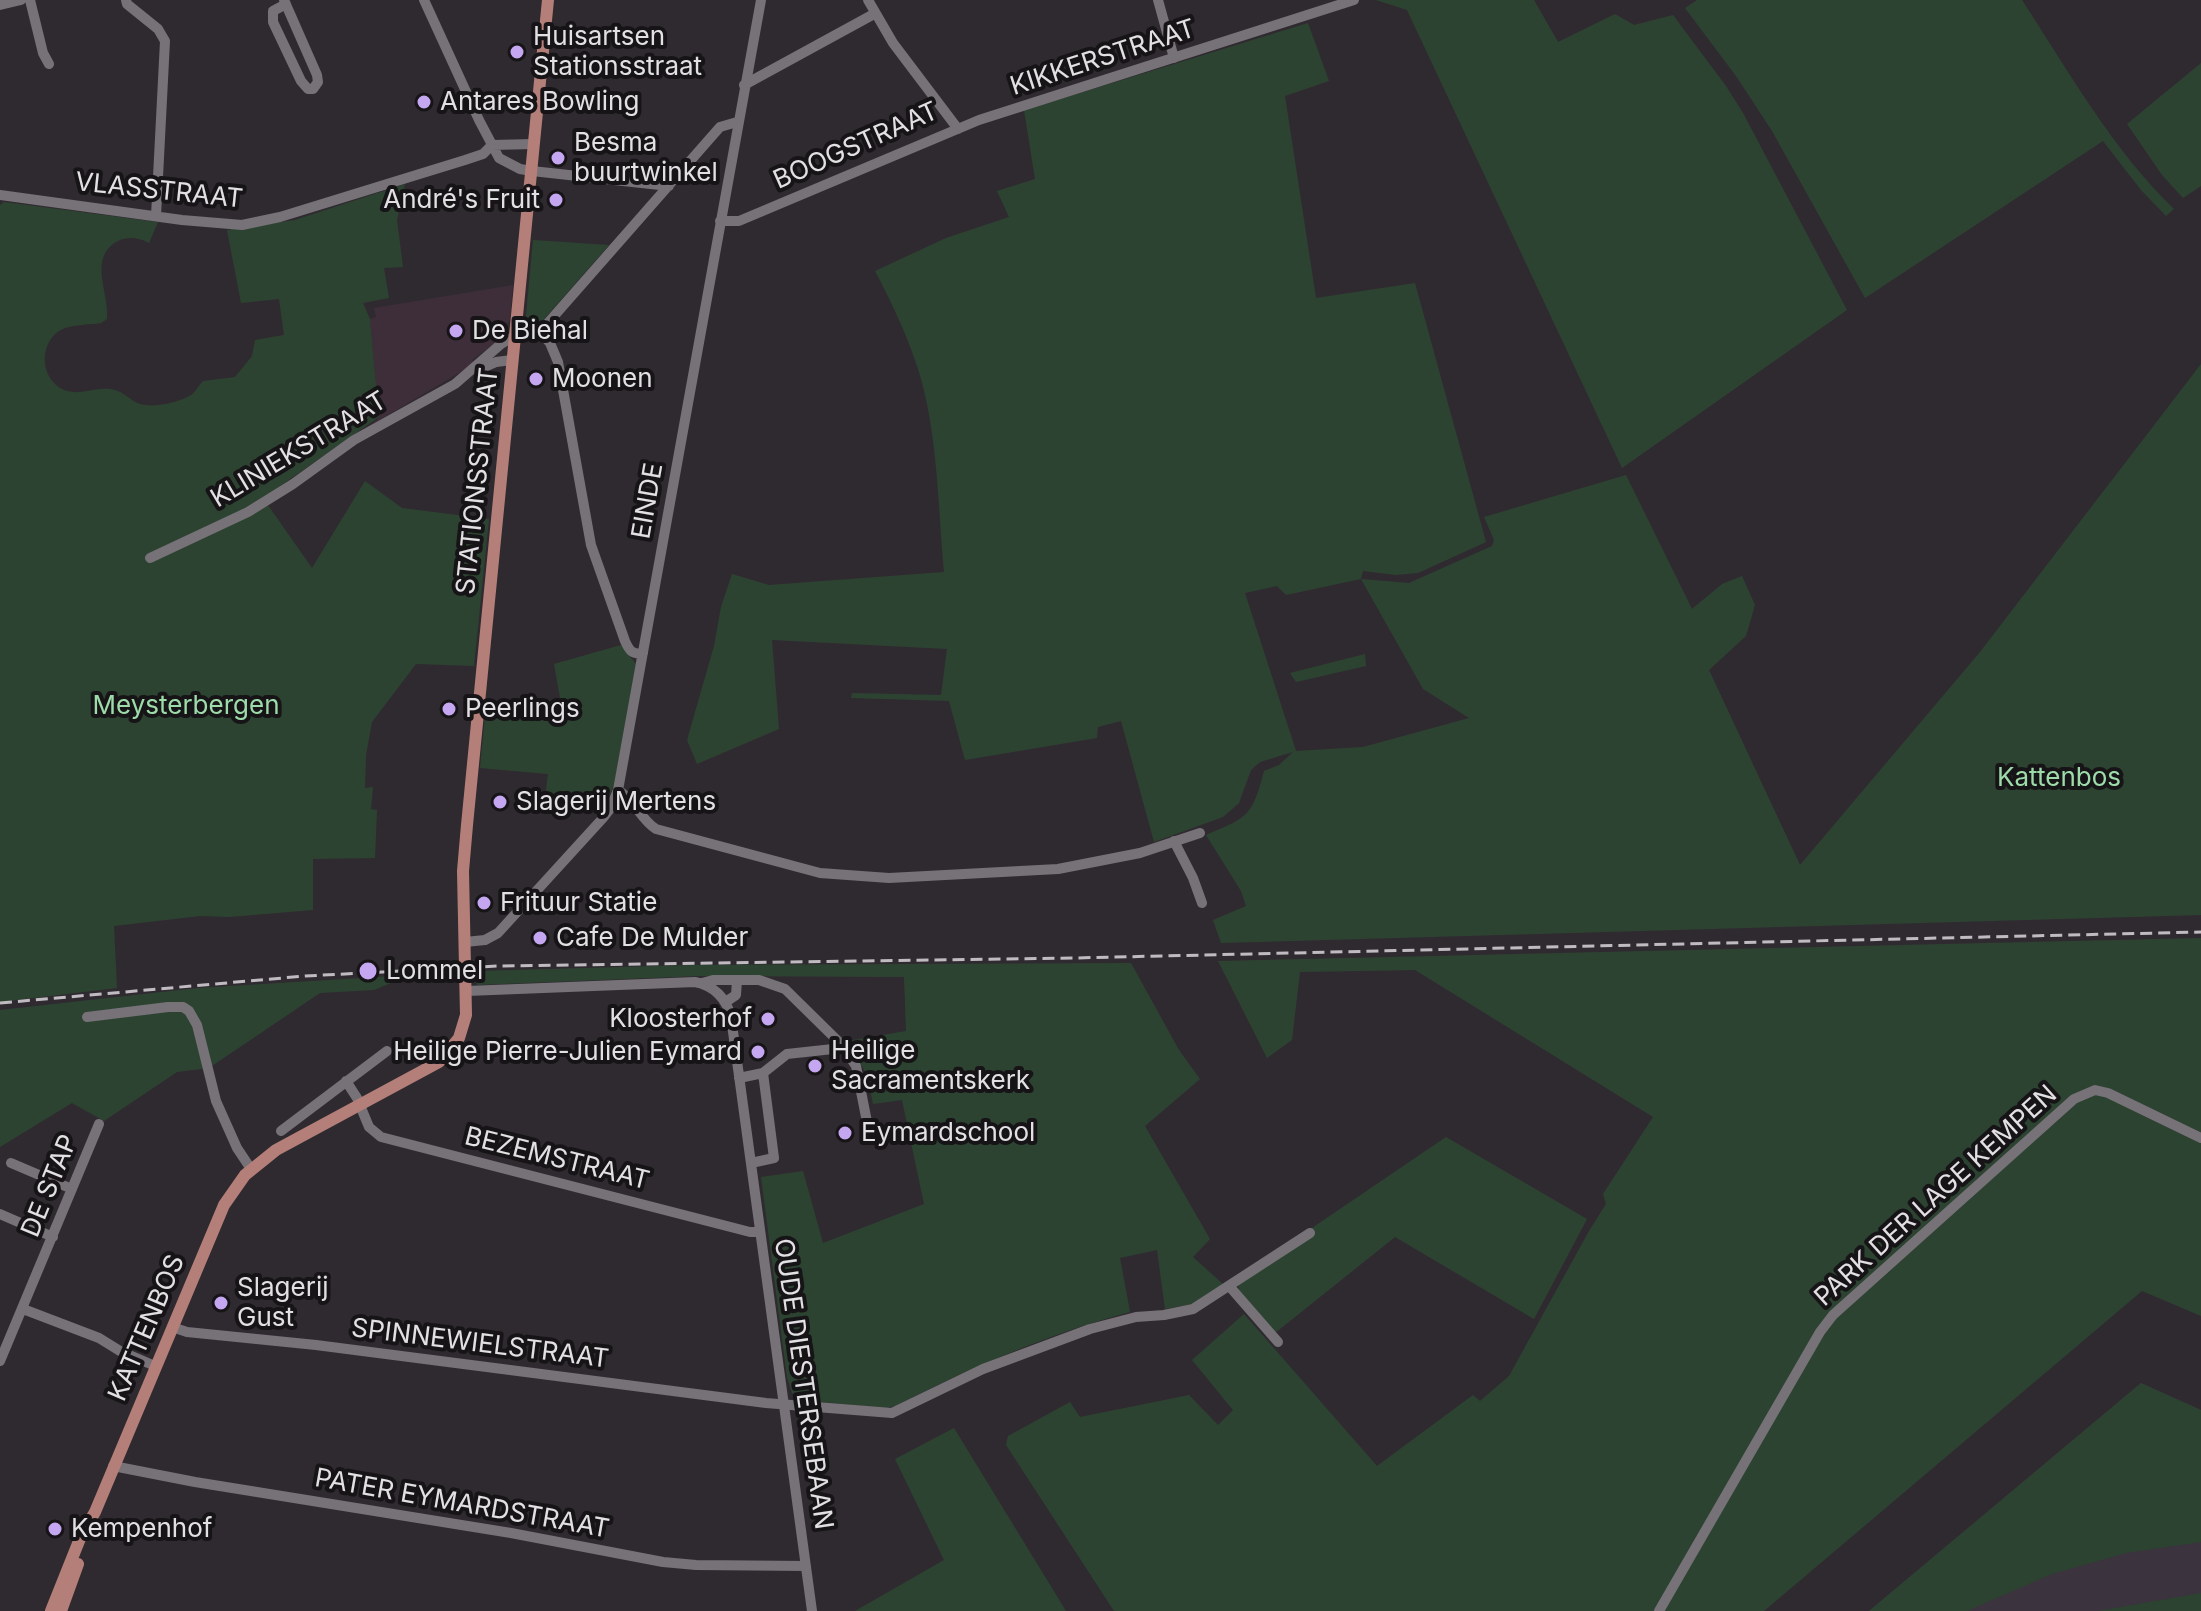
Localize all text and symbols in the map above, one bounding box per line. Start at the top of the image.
street label: KIKKERSTRAAT [1007,13,1199,103]
place label: Huisartsen Stationsstraat [533,21,702,82]
marker: Huisartsen Stationsstraat [508,43,526,61]
place label: Antares Bowling [440,86,639,118]
marker: Antares Bowling [415,93,433,111]
street label: BOOGSTRAAT [769,96,943,196]
place label: Besma buurtwinkel [574,127,718,188]
marker: Besma buurtwinkel [549,149,567,167]
street label: VLASSTRAAT [74,167,244,215]
place label: André's Fruit [383,184,540,216]
marker: André's Fruit [547,191,565,209]
place label: De Biehal [472,315,588,347]
marker: De Biehal [447,322,465,340]
place label: Moonen [552,363,653,395]
street label: STATIONSSTRAAT [451,366,505,596]
marker: Moonen [527,370,545,388]
street label: KLINIEKSTRAAT [205,385,393,515]
street label: EINDE [626,461,670,541]
park label: Meysterbergen [93,690,279,722]
place label: Peerlings [465,693,580,725]
marker: Peerlings [440,700,458,718]
park label: Kattenbos [1997,762,2121,794]
place label: Slagerij Mertens [516,786,716,818]
marker: Slagerij Mertens [491,793,509,811]
place label: Frituur Statie [500,887,657,919]
marker: Frituur Statie [475,894,493,912]
place label: Cafe De Mulder [556,922,748,954]
marker: Cafe De Mulder [531,929,549,947]
place label: Lommel [386,955,483,987]
marker: Lommel [357,960,379,982]
place label: Kloosterhof [609,1003,752,1035]
marker: Kloosterhof [759,1010,777,1028]
place label: Heilige Sacramentskerk [831,1035,1030,1096]
place label: Heilige Pierre-Julien Eymard [393,1036,742,1068]
marker: Heilige Pierre-Julien Eymard [749,1043,767,1061]
marker: Heilige Sacramentskerk [806,1057,824,1075]
street label: PARK DER LAGE KEMPEN [1808,1079,2064,1313]
place label: Eymardschool [861,1117,1035,1149]
street label: BEZEMSTRAAT [461,1121,653,1197]
marker: Eymardschool [836,1124,854,1142]
street label: DE STAP [15,1130,85,1242]
street label: OUDE DIESTERSEBAAN [767,1237,839,1531]
street label: KATTENBOS [102,1250,192,1406]
place label: Slagerij Gust [237,1272,328,1334]
marker: Slagerij Gust [212,1294,230,1312]
street label: SPINNEWIELSTRAAT [350,1313,610,1375]
street label: PATER EYMARDSTRAAT [313,1463,611,1545]
place label: Kempenhof [71,1513,212,1545]
marker: Kempenhof [46,1520,64,1538]

